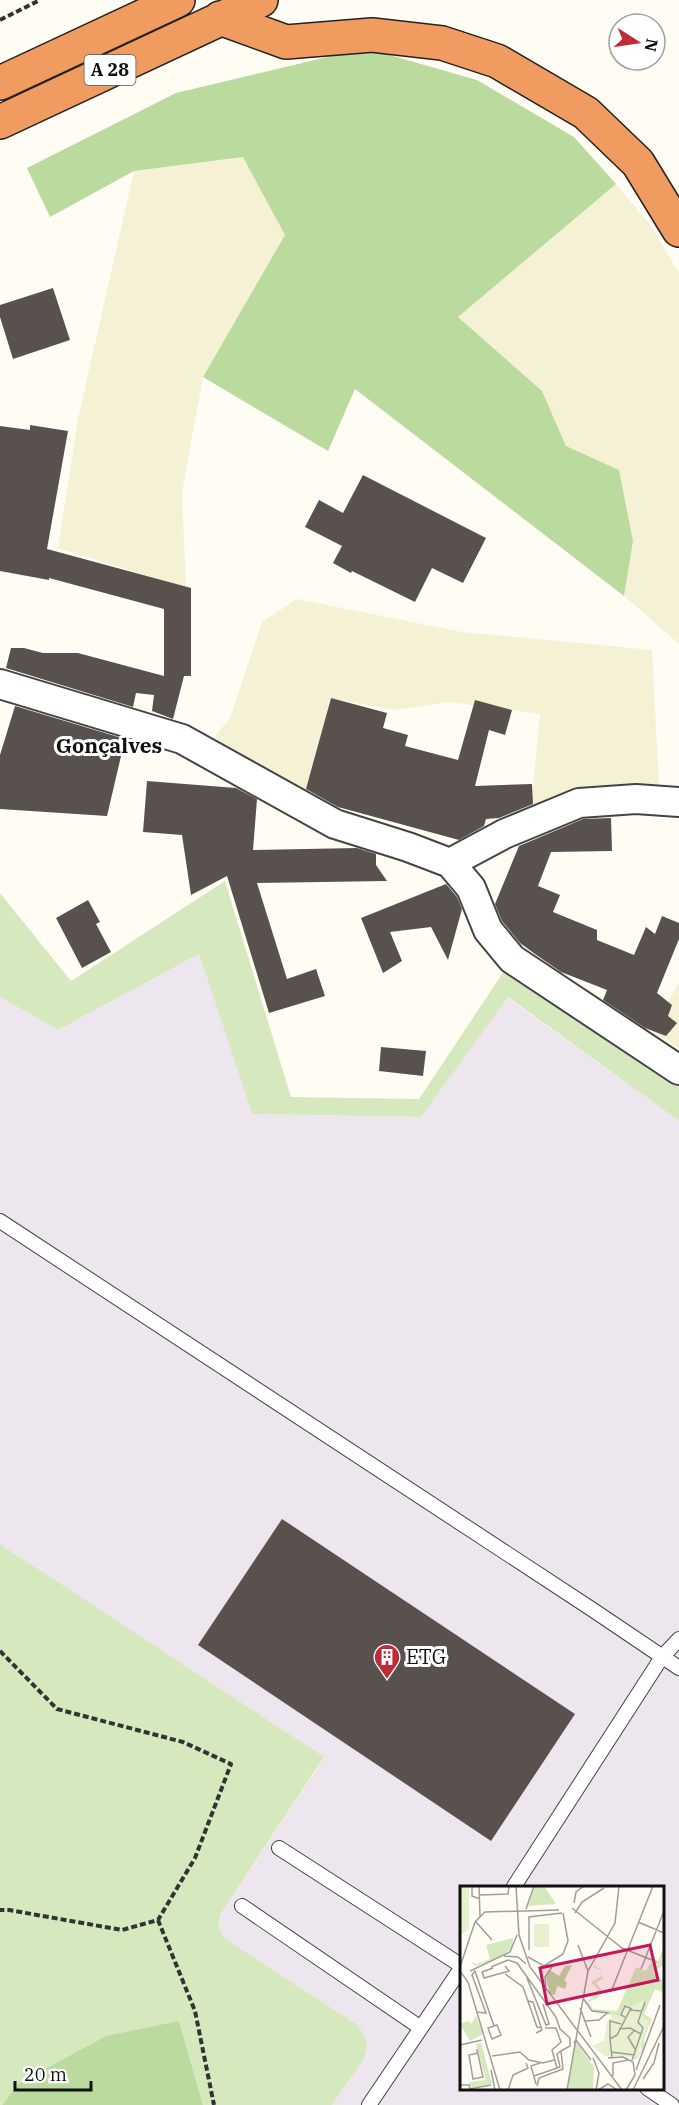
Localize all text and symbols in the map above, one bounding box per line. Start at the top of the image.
north arrow [607,12,667,72]
text: N [641,37,663,53]
road number: A 28 [84,55,136,85]
district label: Gonçalves [56,731,162,759]
building icon: ETG [372,1642,402,1680]
place label: ETG [406,1643,446,1670]
inset map [460,1886,664,2090]
scale bar [15,2054,92,2092]
text: 20 m [24,2063,67,2086]

